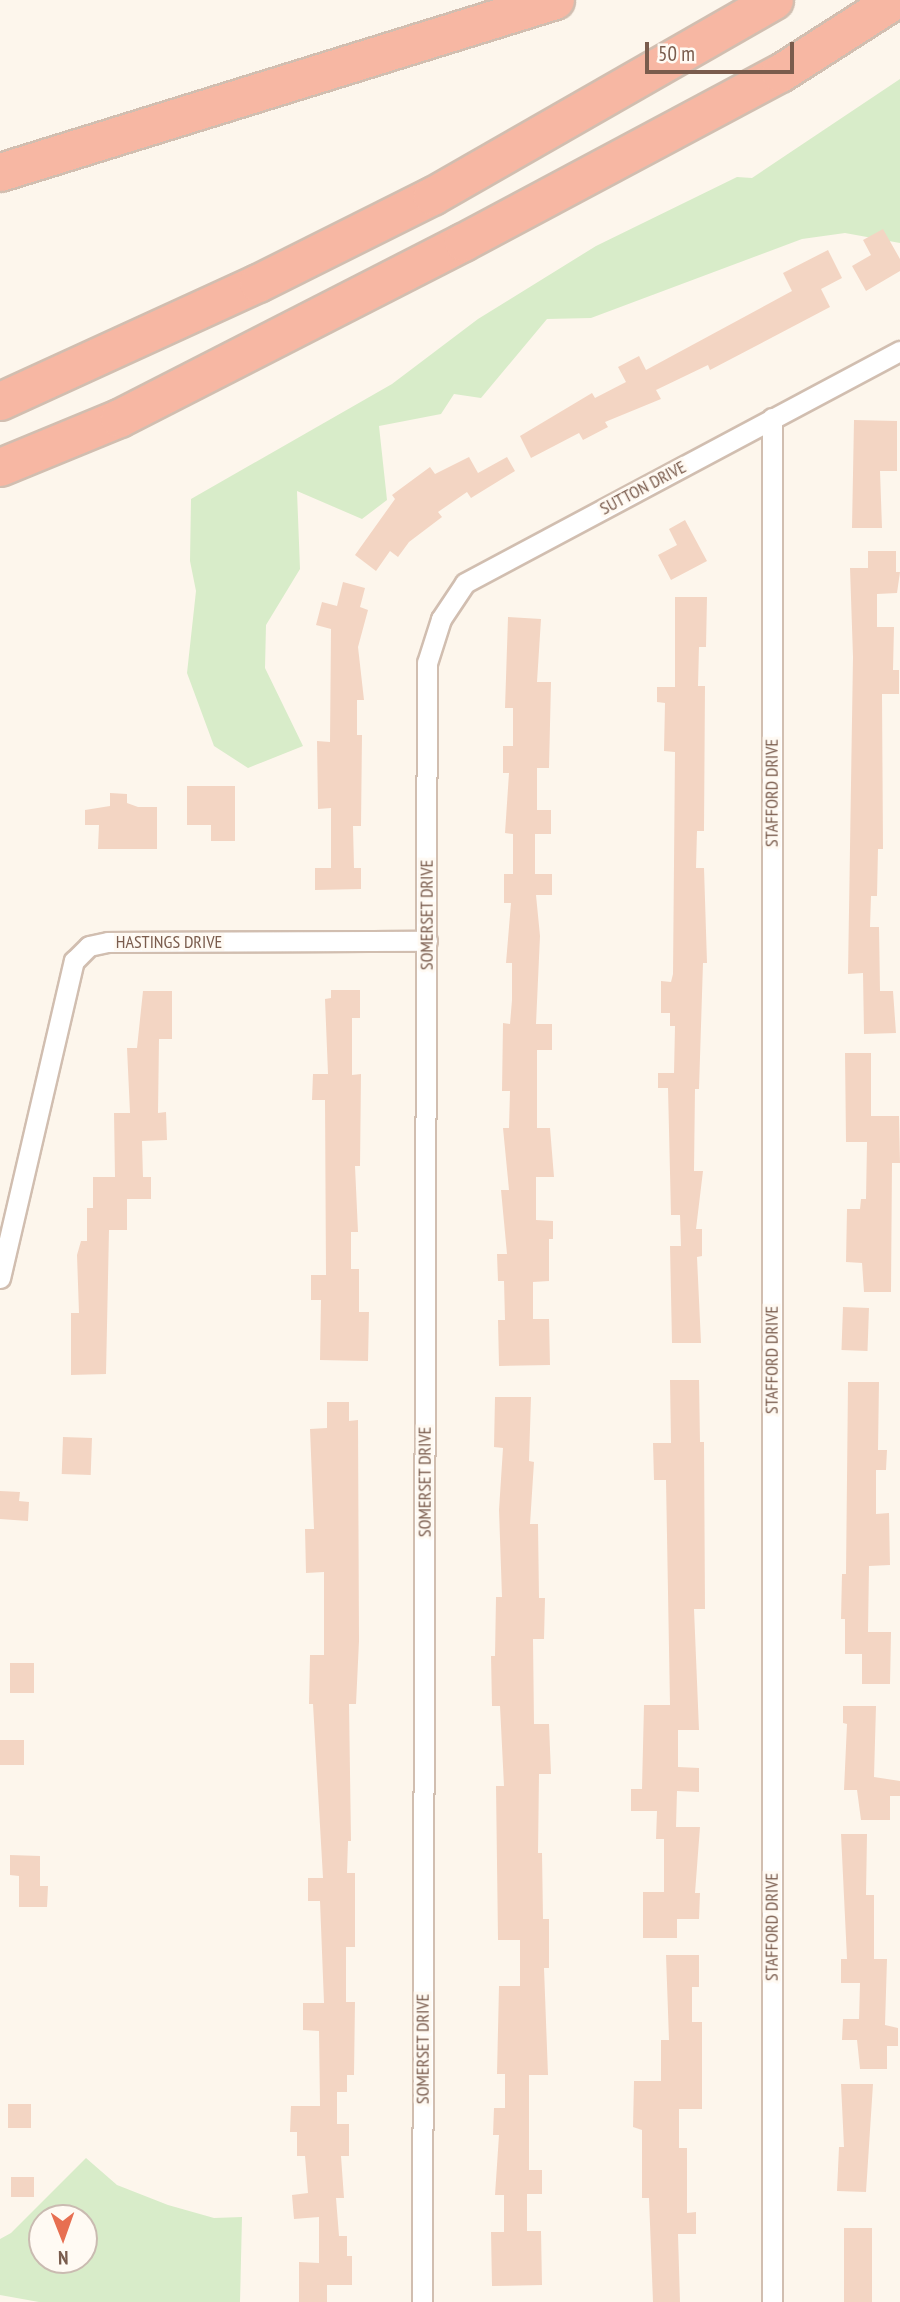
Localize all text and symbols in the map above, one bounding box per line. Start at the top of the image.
scale bar [648,28,797,72]
text: 50 m [658,40,695,67]
street label: SUTTON DRIVE [596,456,690,520]
street label: STAFFORD DRIVE [761,739,783,847]
street label: SOMERSET DRIVE [416,859,438,971]
street label: HASTINGS DRIVE [116,931,222,953]
street label: STAFFORD DRIVE [761,1306,783,1414]
street label: SOMERSET DRIVE [414,1426,436,1538]
street label: STAFFORD DRIVE [761,1873,783,1981]
street label: SOMERSET DRIVE [412,1993,434,2105]
north arrow [28,2204,98,2274]
text: N [58,2246,69,2270]

